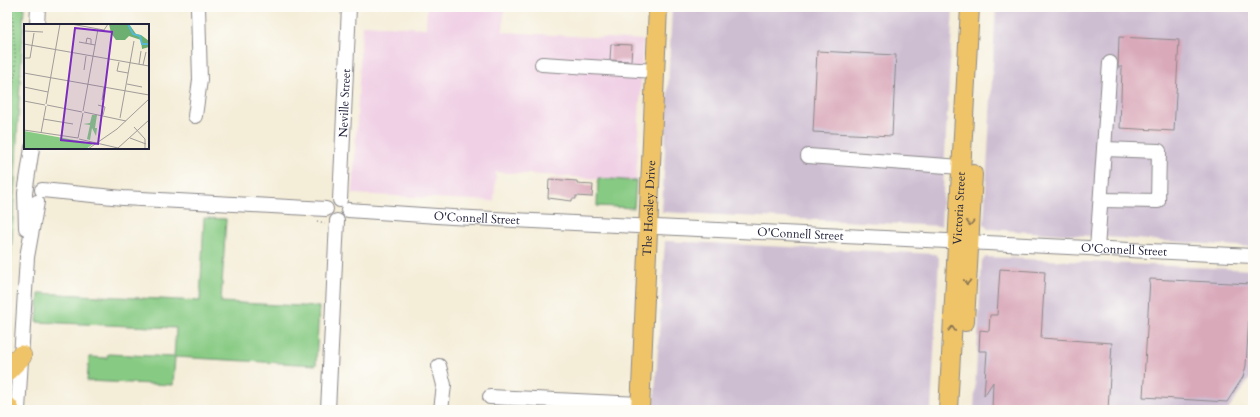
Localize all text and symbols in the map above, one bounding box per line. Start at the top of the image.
inset map [24,24,149,149]
street label: Neville Street [335,68,354,138]
street label: The Horsley Drive [639,160,659,257]
street label: Victoria Street [949,171,969,245]
street label: O'Connell Street [433,208,520,228]
one-way arrow [966,220,975,226]
street label: O'Connell Street [757,224,844,244]
street label: O'Connell Street [1081,240,1168,260]
one-way arrow [963,279,971,285]
one-way arrow [948,326,956,332]

